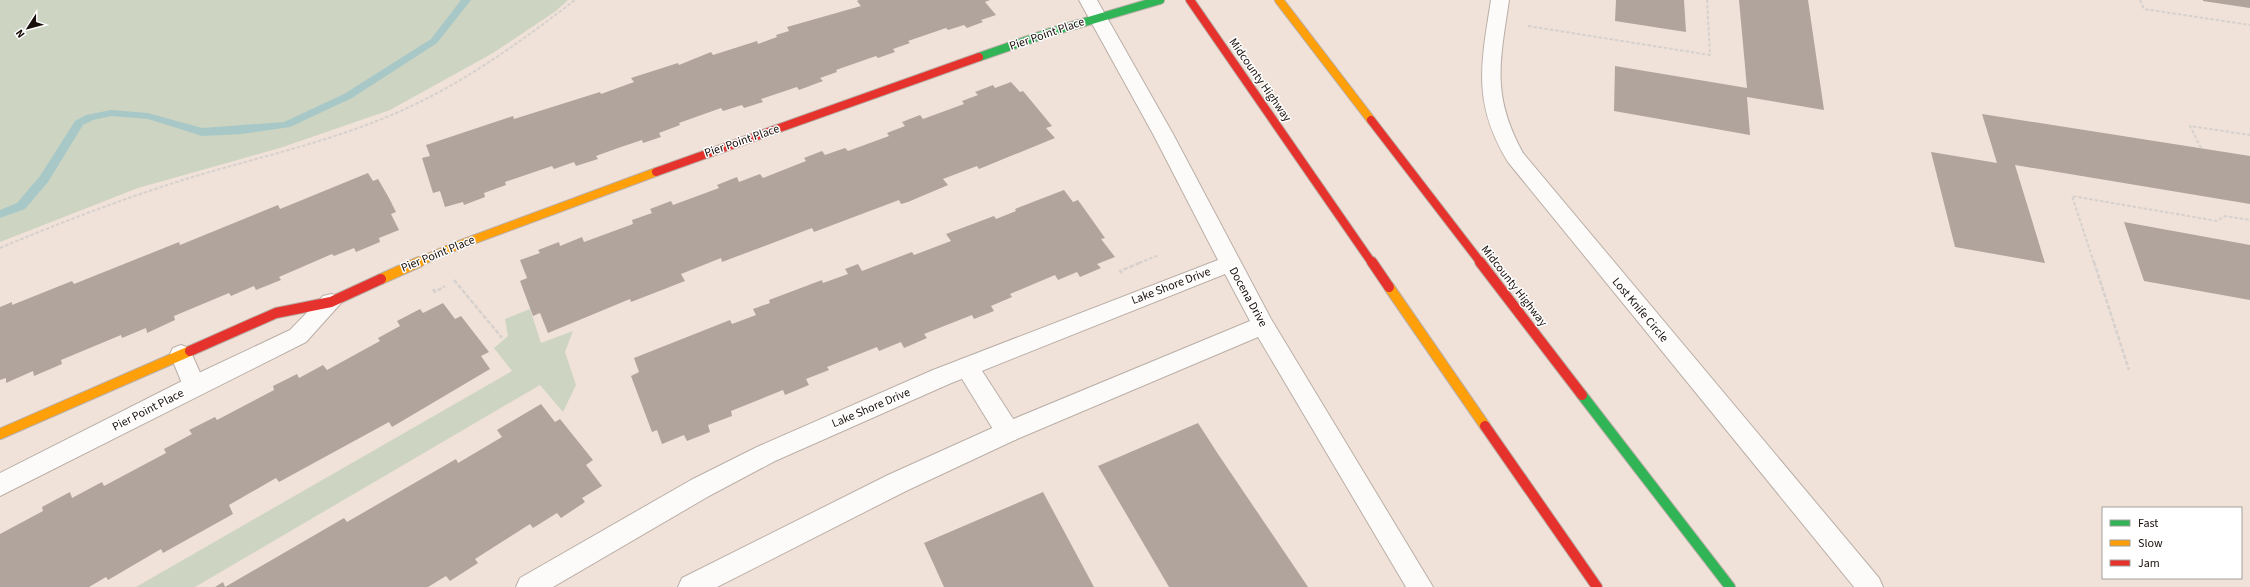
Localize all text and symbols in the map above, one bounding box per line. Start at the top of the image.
north arrow [8,8,48,48]
street label: Pier Point Place [1007,13,1087,55]
text: N [12,26,29,41]
street label: Midcounty Highway [1225,35,1295,126]
street label: Pier Point Place [702,120,782,162]
street label: Pier Point Place [399,231,478,277]
street label: Midcounty Highway [1477,242,1551,330]
street label: Lake Shore Drive [1129,263,1213,309]
street label: Docena Drive [1225,264,1271,330]
street label: Lost Knife Circle [1608,274,1672,346]
street label: Lake Shore Drive [829,384,913,432]
street label: Pier Point Place [109,385,187,435]
legend [2102,507,2242,579]
text: Fast [2138,515,2158,532]
text: Slow [2138,535,2163,552]
text: Jam [2138,555,2160,572]

